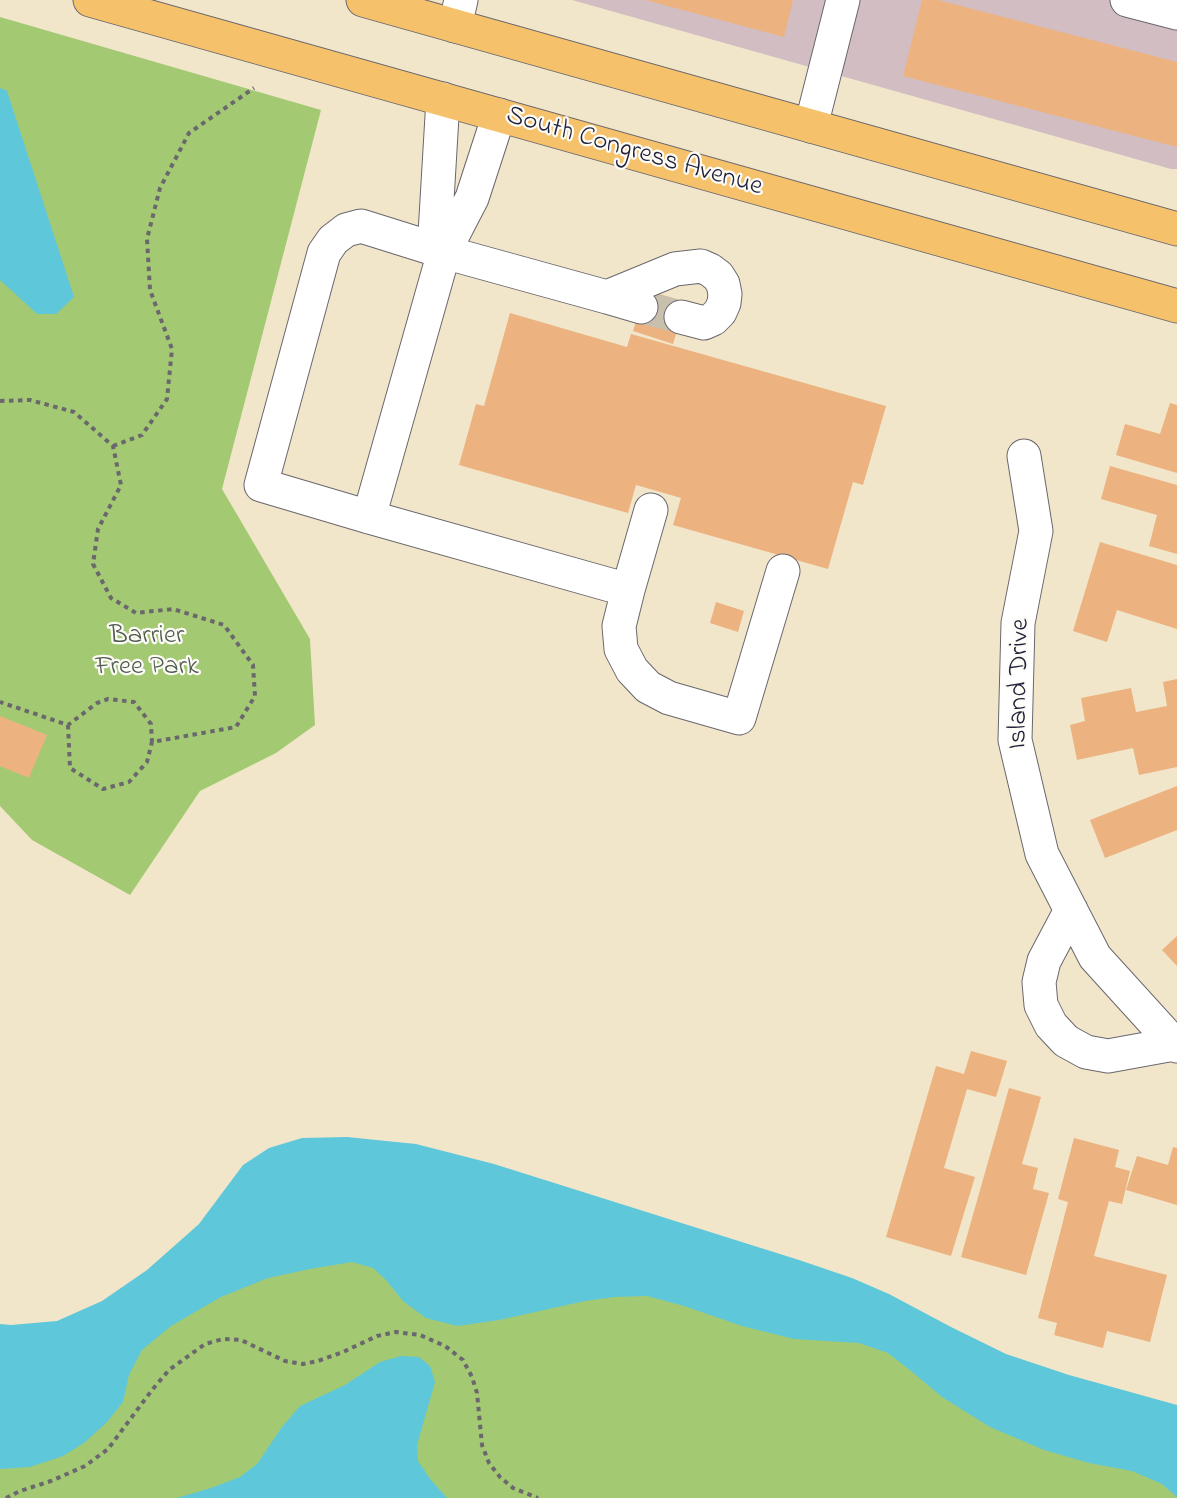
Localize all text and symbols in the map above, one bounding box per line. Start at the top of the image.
street label: South Congress Avenue [502,101,766,205]
street label: Island Drive [1004,618,1038,750]
park label: Barrier Free Park [95,622,199,685]

